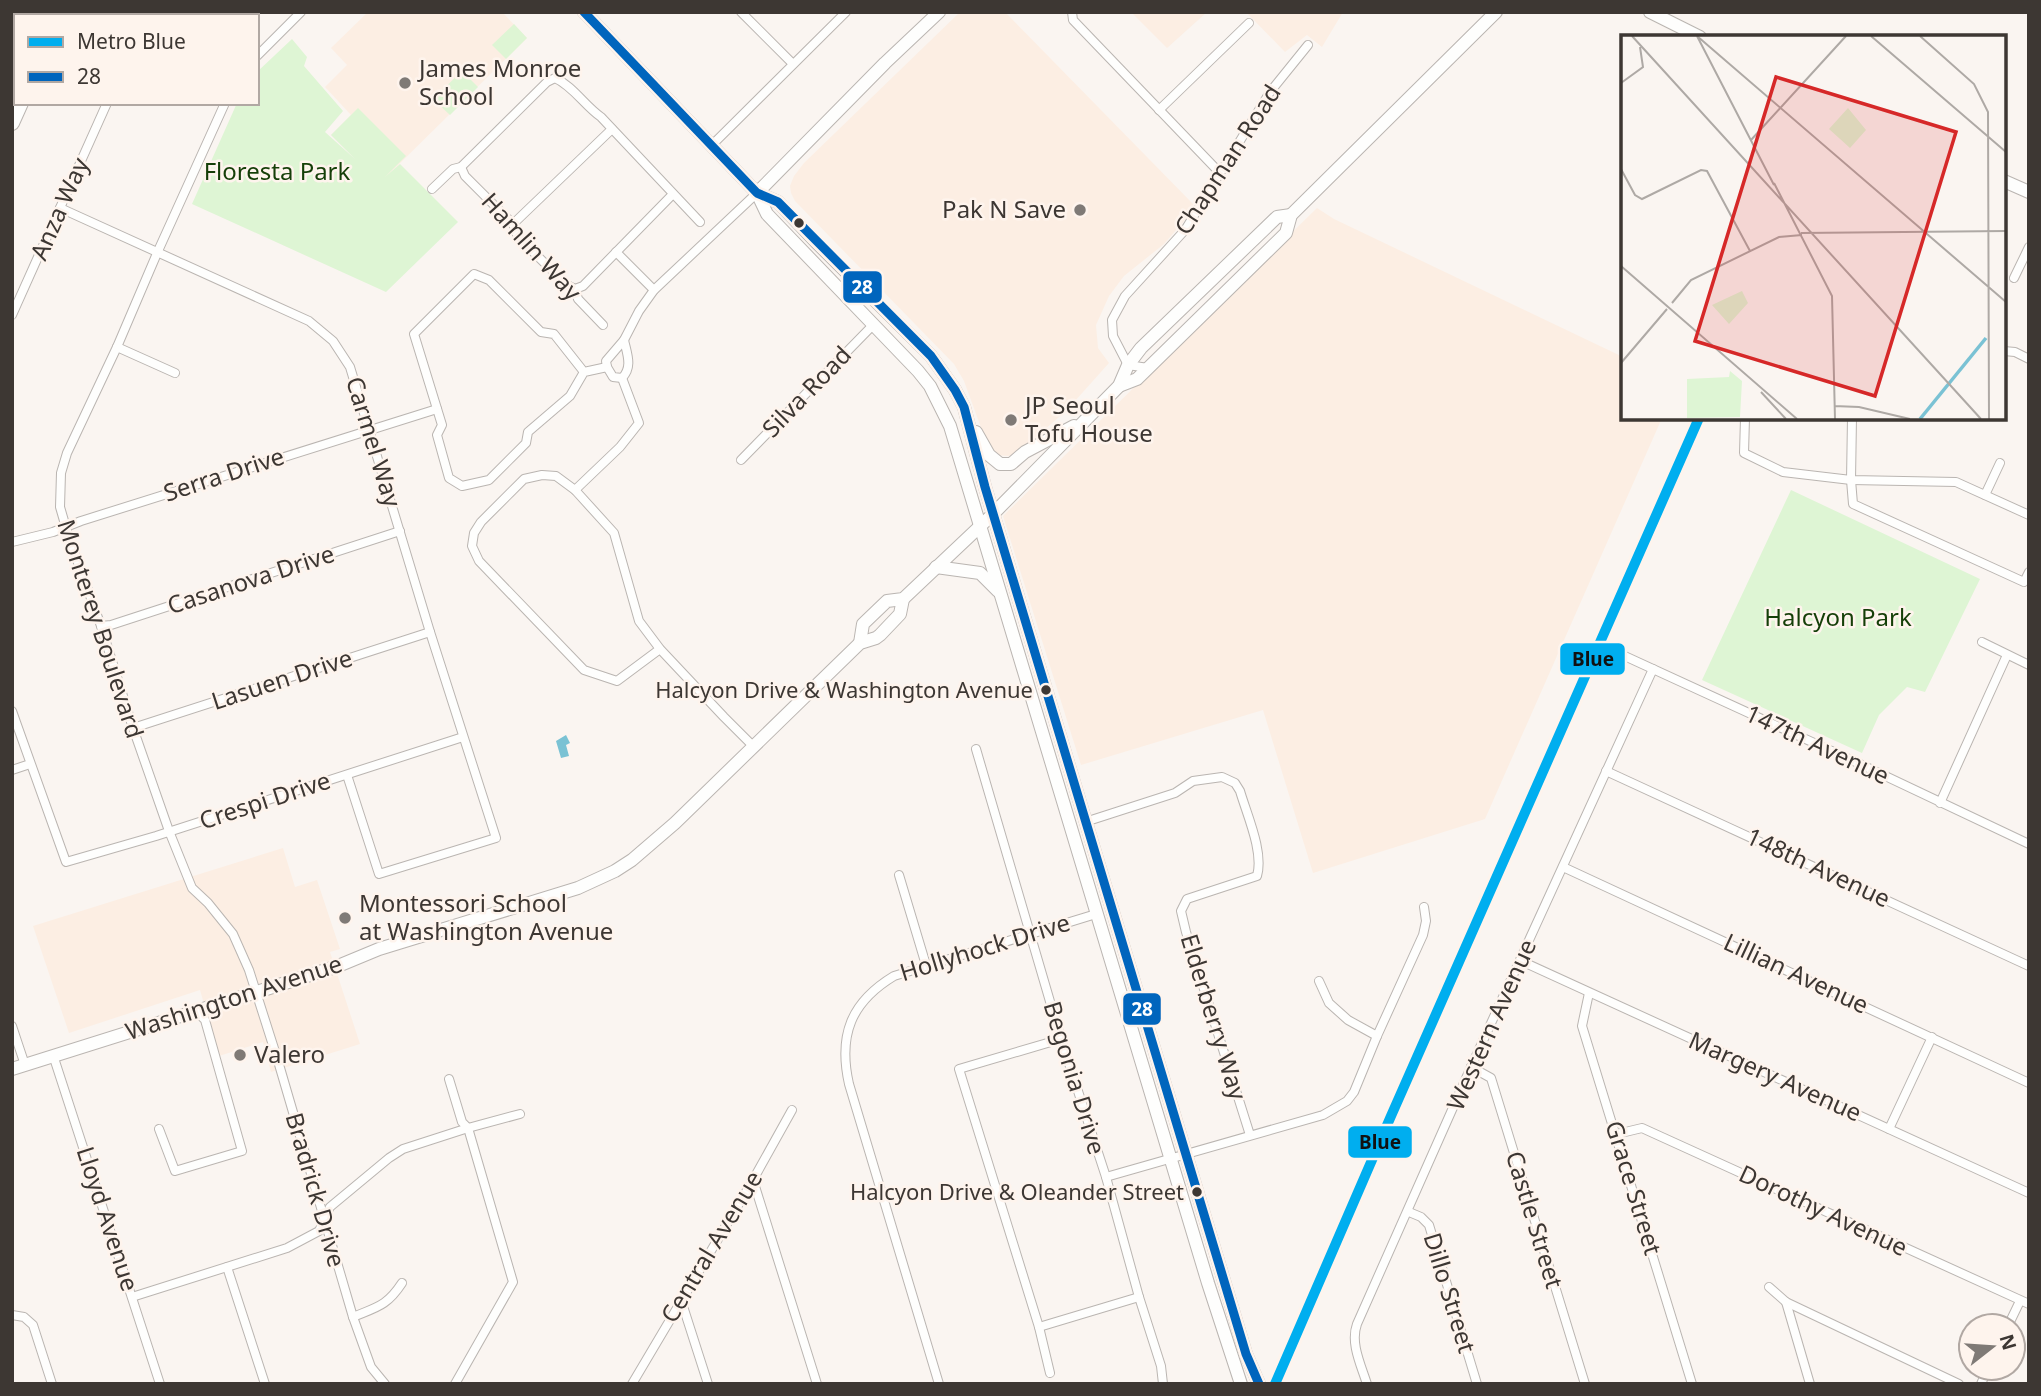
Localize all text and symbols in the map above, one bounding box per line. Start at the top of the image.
legend [14,14,259,105]
text: Metro Blue [77,27,186,55]
inset map [1621,35,2006,420]
place label: James Monroe School [417,51,581,112]
text: 28 [77,62,101,90]
marker: James Monroe School [397,75,413,91]
street label: Chapman Road [1166,78,1288,241]
street label: Anza Way [21,151,96,265]
park label: Floresta Park [204,154,351,187]
street label: Hamlin Way [475,185,590,308]
place label: Pak N Save [942,192,1066,225]
marker: Pak N Save [1072,202,1088,218]
unlabelled marker [792,216,806,230]
line badge: 28 [842,270,883,304]
text: 28 [851,274,873,300]
street label: Silva Road [754,338,858,444]
street label: Carmel Way [339,372,410,511]
place label: JP Seoul Tofu House [1023,388,1153,449]
marker: JP Seoul Tofu House [1003,412,1019,428]
street label: Serra Drive [159,439,288,509]
street label: Monterey Boulevard [50,515,152,742]
street label: Casanova Drive [163,536,338,621]
park label: Halcyon Park [1764,600,1912,633]
street label: Lasuen Drive [207,640,356,717]
line badge: Blue [1559,642,1626,676]
text: Blue [1572,646,1614,672]
place label: Halcyon Drive & Washington Avenue [655,674,1033,704]
marker: Halcyon Drive & Washington Avenue [1039,683,1053,697]
street label: 147th Avenue [1740,696,1895,791]
street label: Crespi Drive [195,763,334,836]
street label: 148th Avenue [1741,819,1896,914]
place label: Montessori School at Washington Avenue [359,886,613,947]
street label: Hollyhock Drive [895,905,1074,988]
marker: Montessori School at Washington Avenue [337,910,353,926]
street label: Lillian Avenue [1719,925,1874,1021]
street label: Elderberry Way [1174,930,1256,1104]
street label: Western Avenue [1438,933,1543,1115]
street label: Washington Avenue [121,946,346,1047]
line badge: 28 [1122,992,1162,1026]
text: 28 [1131,996,1153,1022]
street label: Begonia Drive [1036,997,1114,1158]
street label: Margery Avenue [1684,1023,1867,1129]
place label: Valero [254,1037,325,1070]
marker: Valero [232,1047,248,1063]
street label: Bradrick Drive [279,1108,354,1271]
street label: Grace Street [1598,1116,1671,1259]
line badge: Blue [1347,1125,1413,1159]
text: Blue [1359,1129,1401,1155]
street label: Lloyd Avenue [70,1142,147,1295]
street label: Castle Street [1499,1147,1572,1292]
street label: Dorothy Avenue [1734,1156,1913,1263]
street label: Central Avenue [652,1164,769,1328]
place label: Halcyon Drive & Oleander Street [850,1176,1184,1206]
marker: Halcyon Drive & Oleander Street [1190,1185,1204,1199]
street label: Dillo Street [1417,1229,1484,1357]
north arrow [1957,1312,2027,1382]
text: N [1994,1331,2023,1353]

